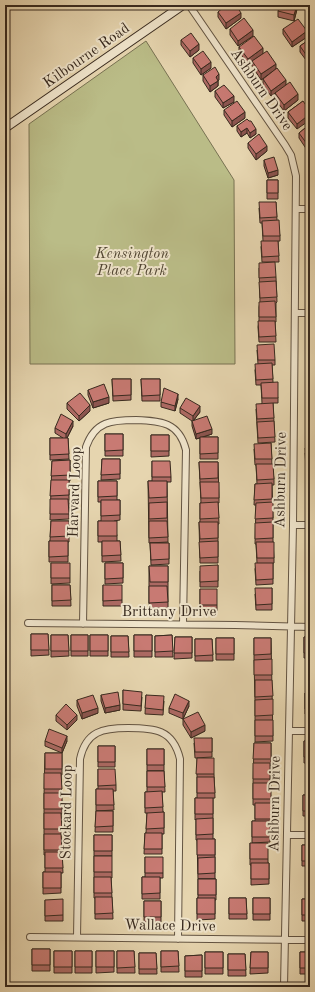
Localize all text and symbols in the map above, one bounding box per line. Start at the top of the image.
street label: Kilbourne Road [41,21,133,91]
street label: Ashburn Drive [227,46,295,134]
park label: Kensington Place Park [94,247,169,279]
street label: Ashburn Drive [273,432,290,528]
street label: Harvard Loop [66,446,85,538]
street label: Brittany Drive [122,605,216,620]
street label: Ashburn Drive [267,756,284,852]
street label: Stockard Loop [59,764,76,859]
street label: Wallace Drive [124,918,216,935]

